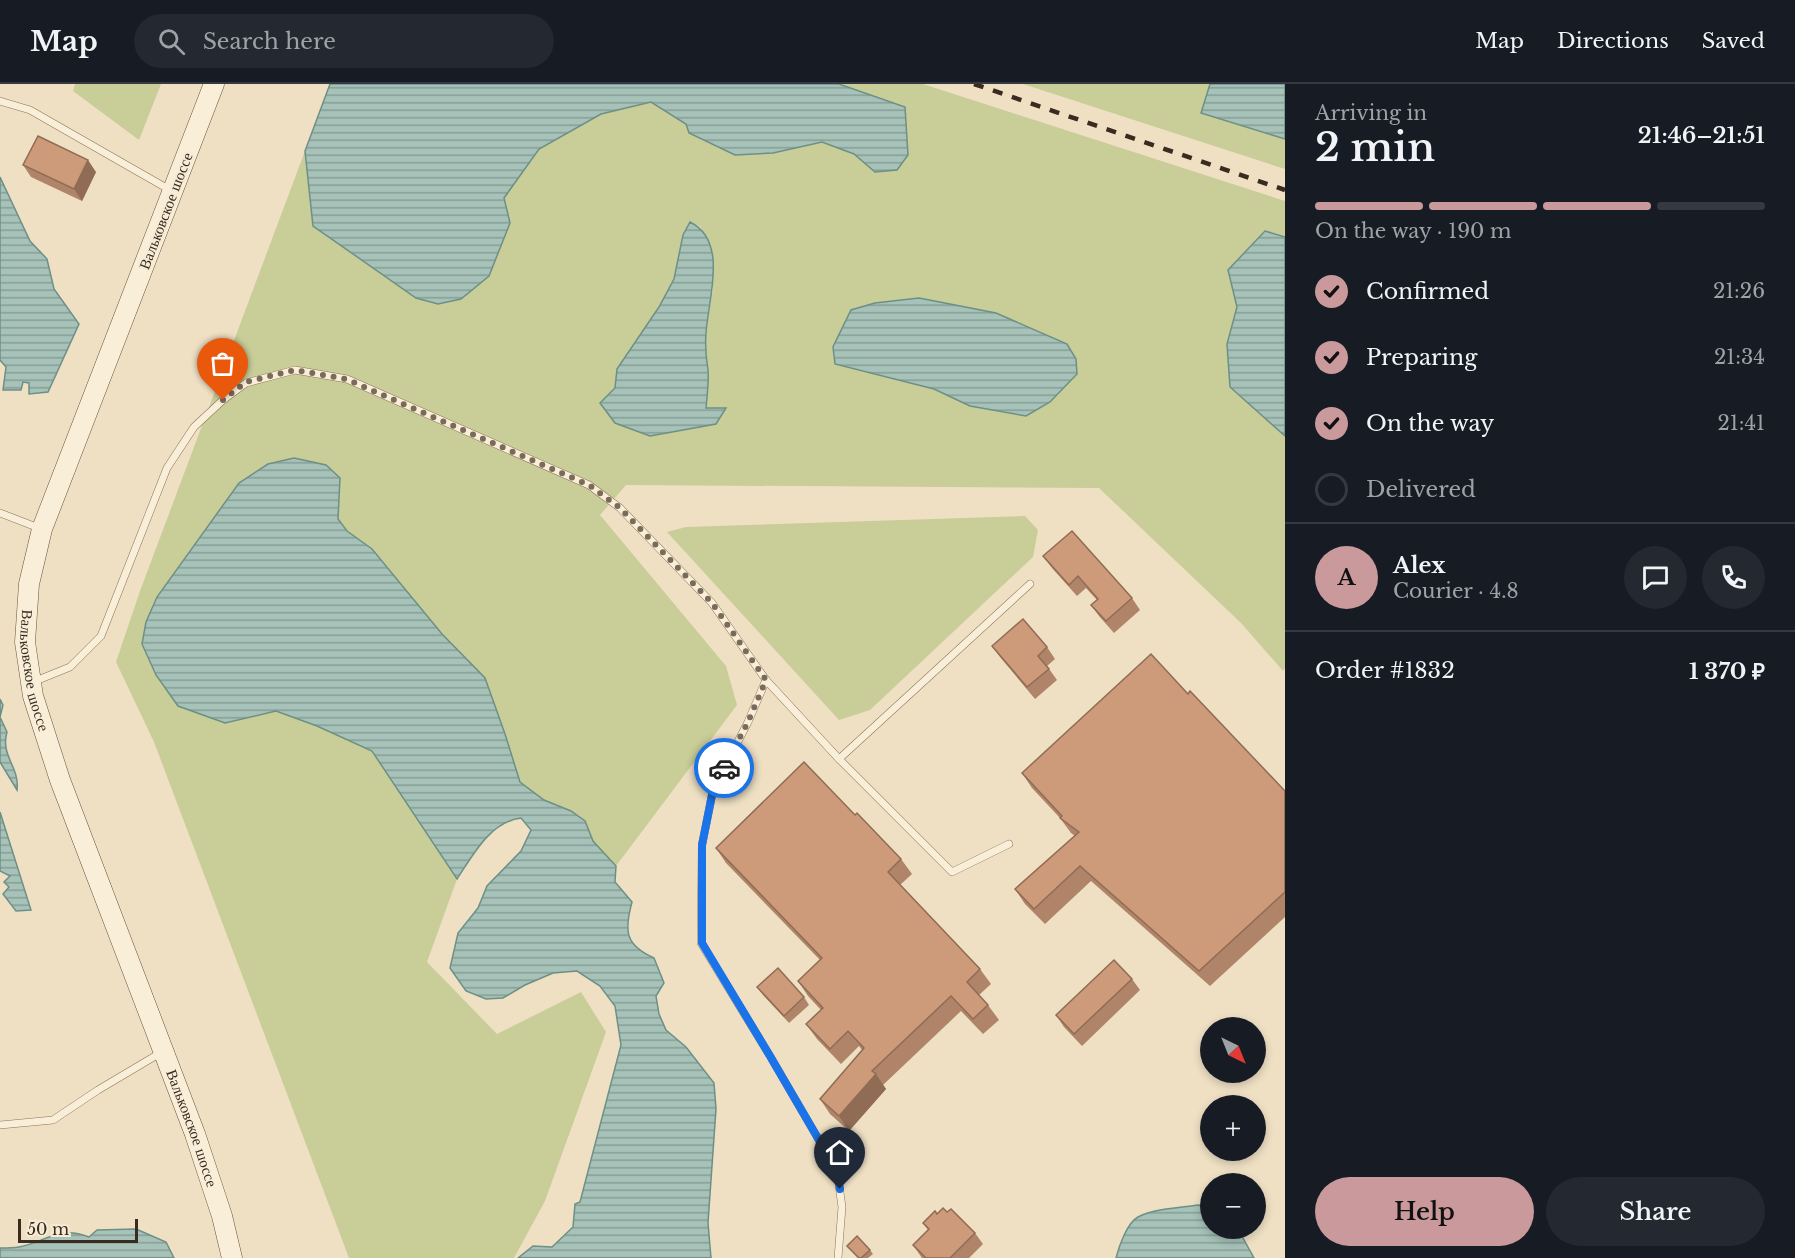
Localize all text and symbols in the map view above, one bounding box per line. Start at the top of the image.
search box [134,14,554,68]
text: Map [30,24,98,59]
icon: search [155,25,188,58]
text: Search here [203,28,336,55]
text: Map [1475,28,1524,54]
text: Directions [1557,28,1669,54]
text: Saved [1702,28,1765,54]
text: Arriving in [1315,101,1427,125]
text: 21:46–21:51 [1638,122,1765,149]
text: 2 min [1315,123,1435,172]
street label: Вальковское шоссе [135,149,197,272]
text: On the way · 190 m [1315,219,1512,243]
icon: check [1315,275,1348,308]
text: Confirmed [1366,278,1489,305]
text: 21:26 [1713,279,1765,303]
pin [197,338,248,400]
icon: check [1315,341,1348,374]
text: Preparing [1366,344,1477,371]
text: 21:34 [1714,345,1765,369]
icon: bag [206,347,239,380]
icon: check [1315,407,1348,440]
text: On the way [1366,410,1494,437]
text: 21:41 [1717,411,1765,435]
text: Delivered [1366,476,1476,503]
button: chat [1624,546,1687,609]
button: phone [1702,546,1765,609]
text: Alex [1393,552,1446,579]
text: A [1338,564,1355,591]
text: Courier · 4.8 [1393,579,1519,603]
street label: Вальковское шоссе [16,609,54,734]
text: Order #1832 [1315,657,1455,684]
text: 1 370 ₽ [1689,658,1765,685]
courier [694,738,754,798]
icon: car [708,752,741,785]
north arrow [1200,1017,1266,1083]
map controls [1200,1017,1266,1239]
street label: Вальковское шоссе [162,1067,222,1190]
button: + [1200,1095,1266,1161]
pin [814,1127,865,1189]
icon: home [823,1136,856,1169]
button: − [1200,1173,1266,1239]
button: Help [1315,1177,1534,1246]
button: Share [1546,1177,1765,1246]
scale bar [18,1216,138,1244]
text: 50 m [27,1219,69,1239]

